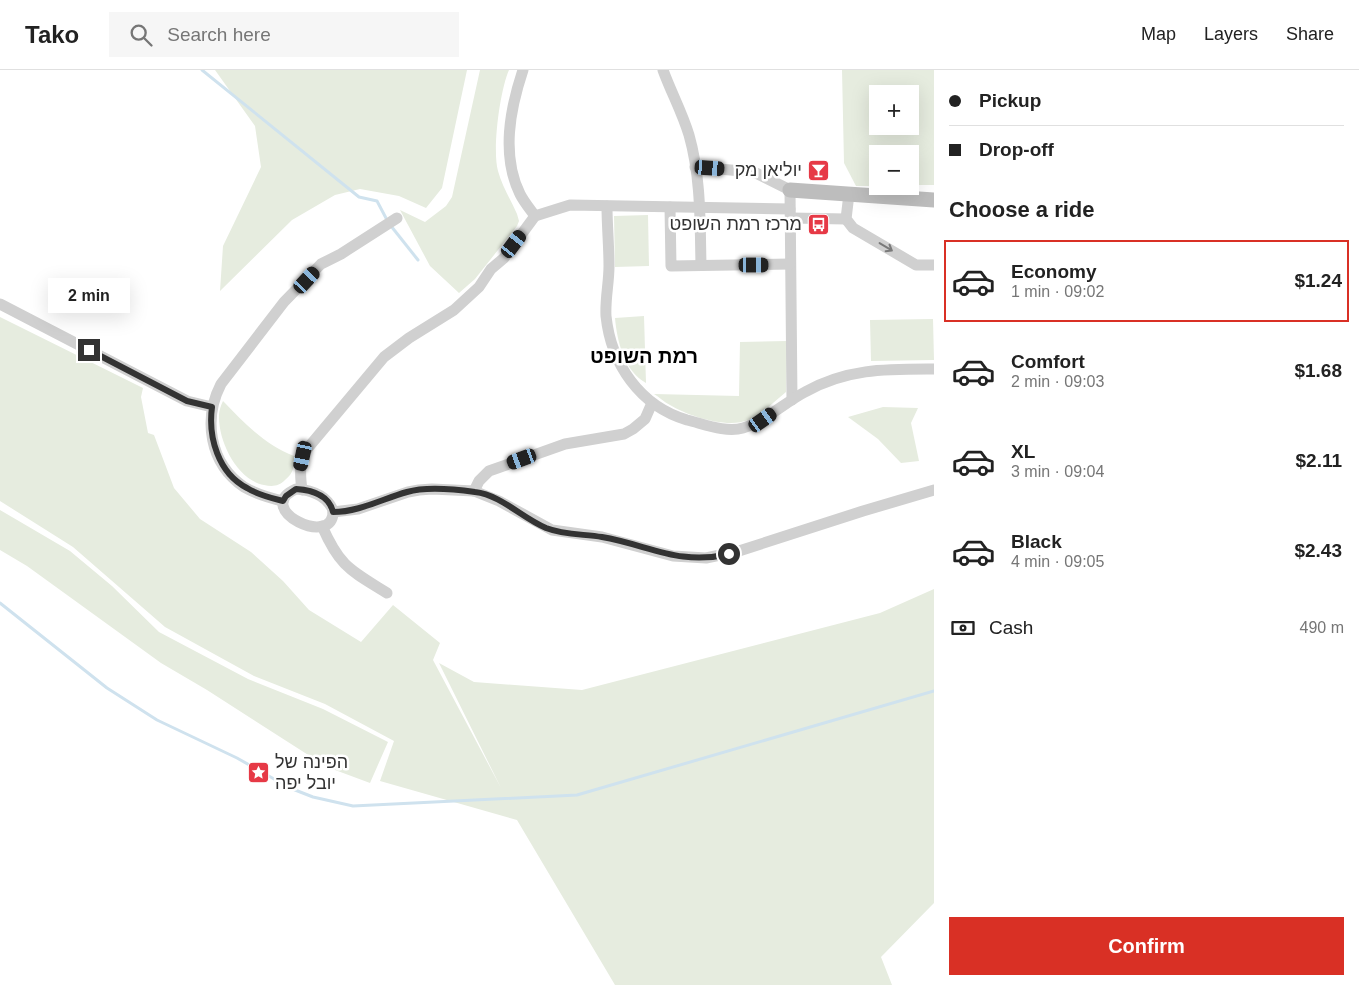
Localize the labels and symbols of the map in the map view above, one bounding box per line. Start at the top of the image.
bar icon: יוליאן מק [806,158,830,182]
car [694,159,725,177]
place label: יוליאן מק [735,160,802,180]
bus stop icon: מרכז רמת השופט [806,212,830,236]
place label: מרכז רמת השופט [669,214,802,234]
car [498,228,529,260]
one-way arrow [878,243,892,253]
car [739,258,769,273]
car [291,264,322,296]
callout: 2 min [48,278,130,312]
route end [78,339,100,361]
district label: רמת השופט [590,345,698,367]
car [746,405,779,435]
car [292,440,313,472]
car [505,447,538,471]
route start [718,543,740,565]
place label: הפינה של יובל יפה [275,752,348,793]
place icon: הפינה של יובל יפה [247,760,271,784]

